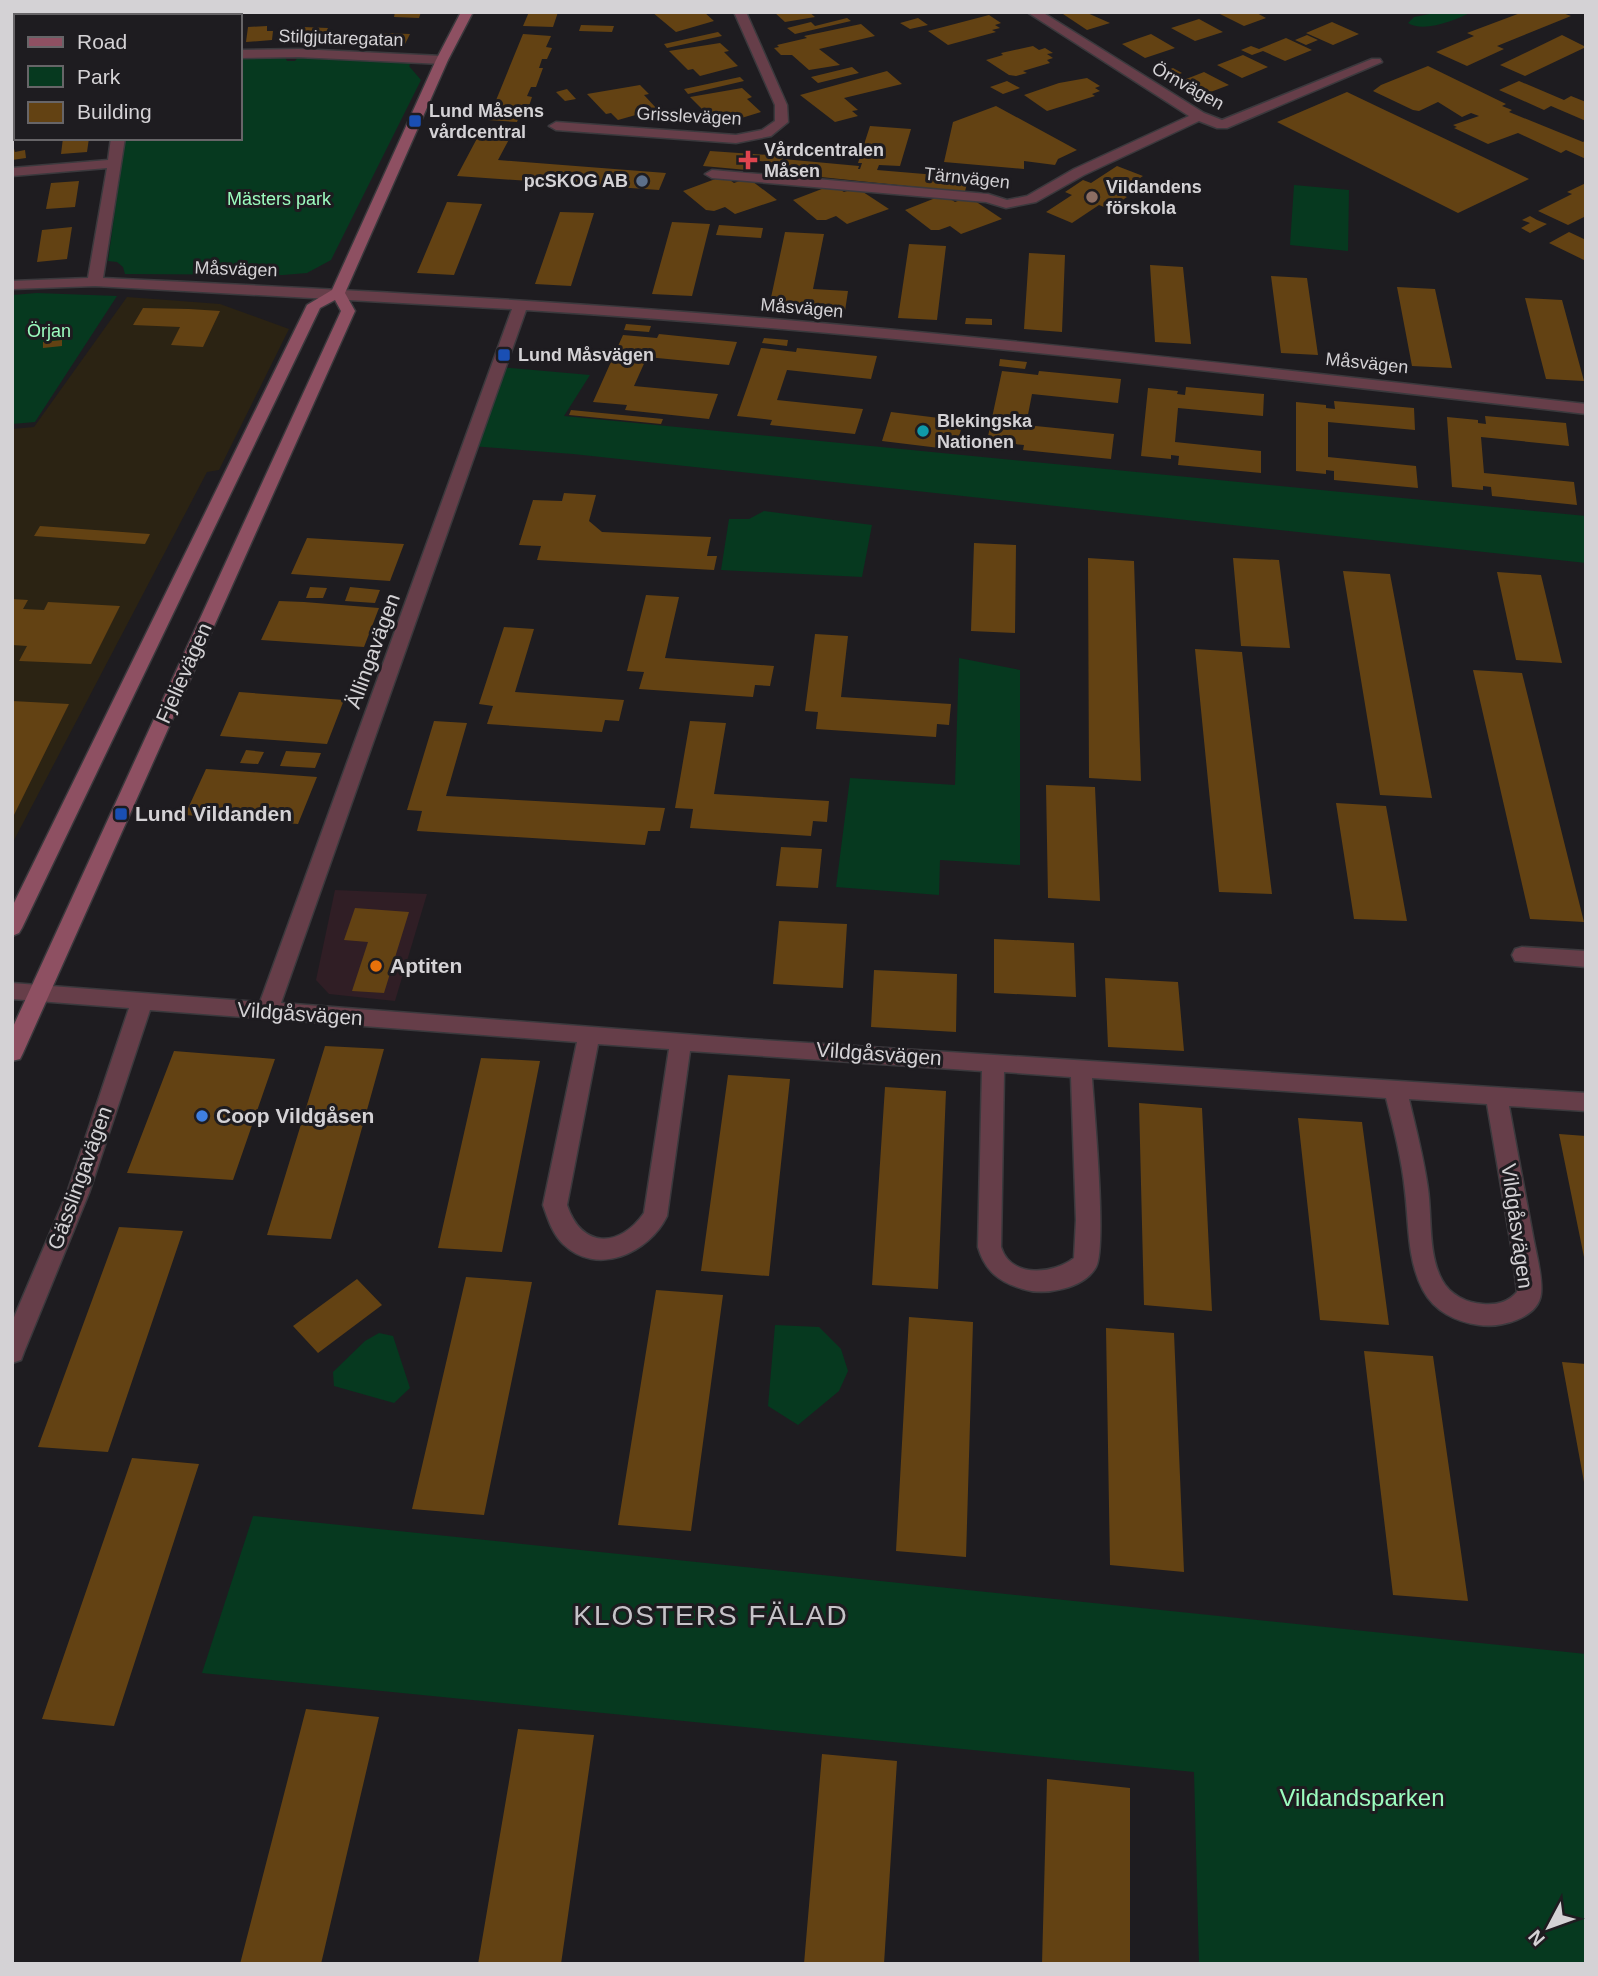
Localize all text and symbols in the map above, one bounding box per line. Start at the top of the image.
legend [14,14,242,140]
street label: Stilgjutaregatan [278,26,404,50]
text: Road [77,30,127,53]
street label: Örnvägen [1149,58,1227,114]
text: Park [77,65,121,88]
text: Building [77,100,152,123]
place label: Lund Måsens vårdcentral [429,101,544,142]
street label: Grisslevägen [636,103,742,129]
marker: Lund Måsens vårdcentral [407,113,423,129]
place label: Vårdcentralen Måsen [764,140,884,181]
marker: Vårdcentralen Måsen [738,150,758,170]
street label: Tärnvägen [923,164,1011,192]
place label: pcSKOG AB [524,171,628,191]
marker: pcSKOG AB [634,173,650,189]
place label: Vildandens förskola [1106,177,1202,218]
park label: Mästers park [227,189,332,209]
marker: Vildandens förskola [1084,189,1100,205]
street label: Måsvägen [194,258,278,280]
street label: Måsvägen [760,294,844,322]
park label: Örjan [27,321,71,341]
place label: Lund Måsvägen [518,345,654,365]
marker: Lund Måsvägen [496,347,512,363]
street label: Måsvägen [1325,349,1409,377]
place label: Blekingska Nationen [937,411,1033,452]
marker: Blekingska Nationen [915,423,931,439]
street label: Ällingavägen [341,590,404,711]
street label: Fjelievägen [151,619,216,727]
place label: Lund Vildanden [135,802,292,825]
marker: Lund Vildanden [113,806,129,822]
place label: Aptiten [390,954,462,977]
marker: Aptiten [368,958,384,974]
street label: Vildgåsvägen [237,998,364,1029]
street label: Vildgåsvägen [816,1038,943,1069]
street label: Gässlingavägen [43,1103,116,1253]
place label: Coop Vildgåsen [216,1104,374,1127]
marker: Coop Vildgåsen [194,1108,210,1124]
street label: Vildgåsvägen [1497,1162,1538,1290]
district label: KLOSTERS FÄLAD [573,1600,849,1631]
park label: Vildandsparken [1279,1784,1445,1811]
north arrow [1514,1892,1584,1962]
text: N [1524,1926,1549,1950]

